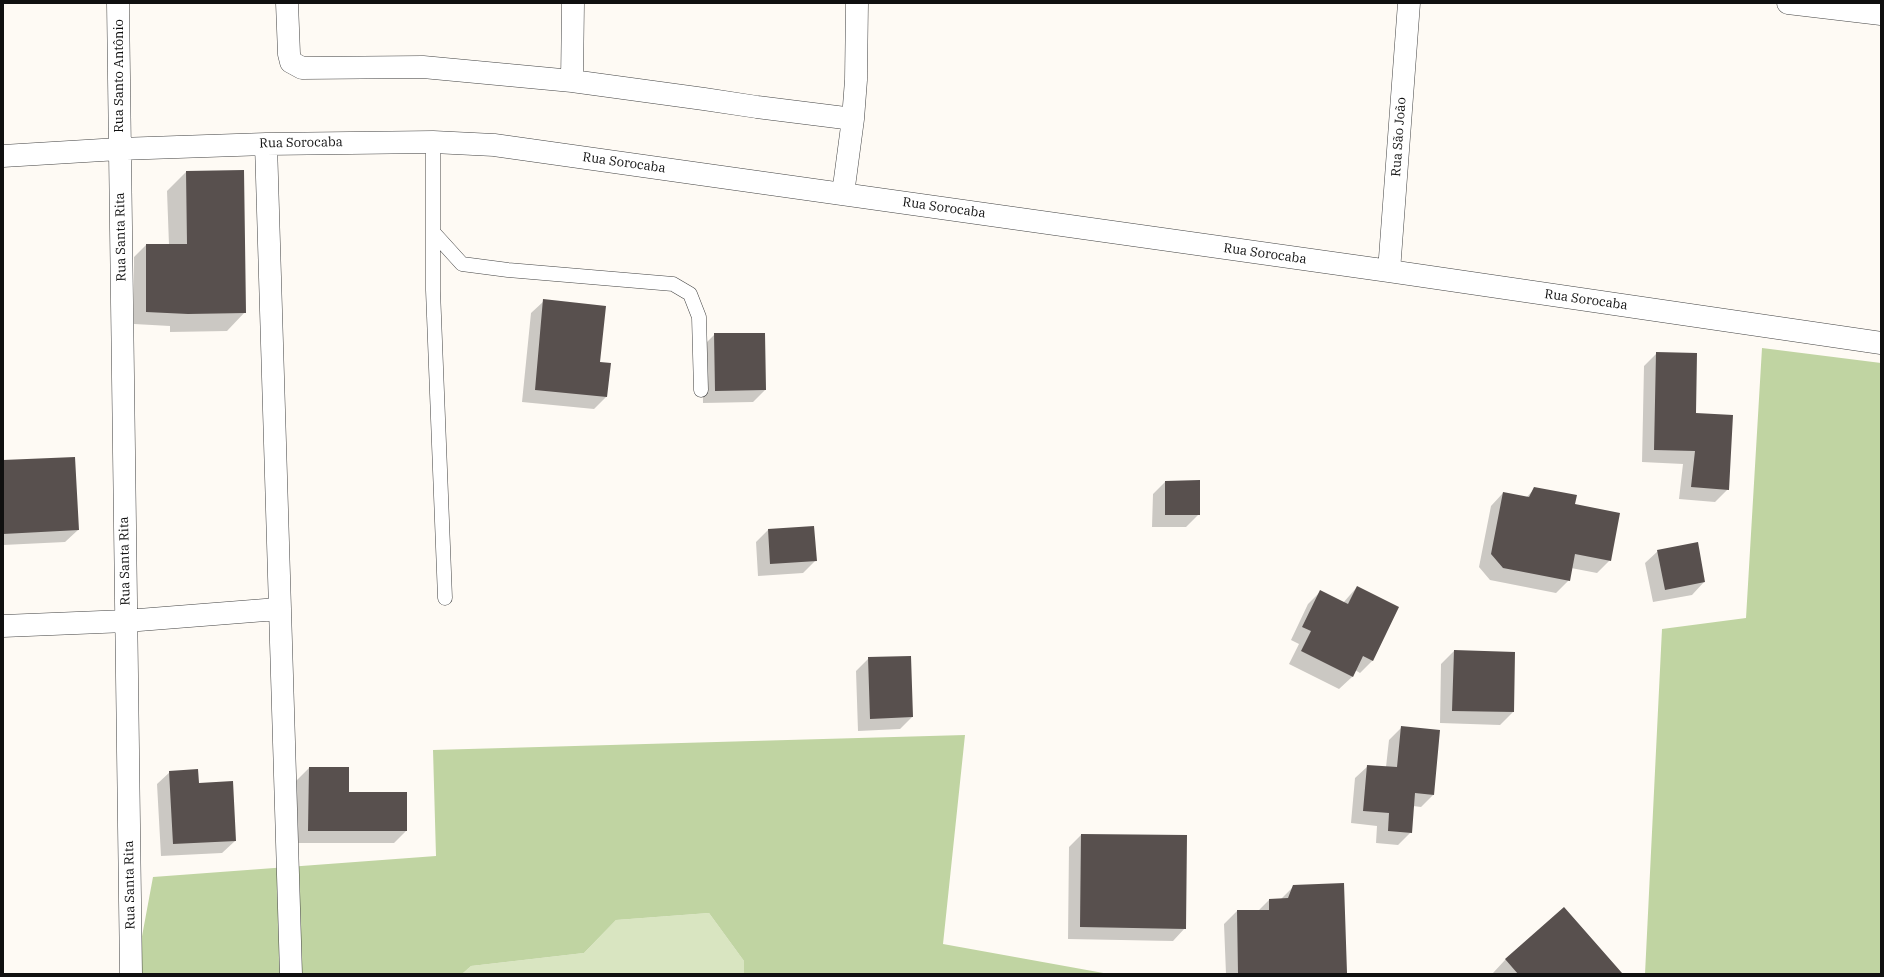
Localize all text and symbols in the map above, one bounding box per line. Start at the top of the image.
street label: Rua Santo Antônio [111,19,127,133]
street label: Rua São João [1388,97,1410,177]
street label: Rua Sorocaba [259,134,343,152]
street label: Rua Sorocaba [581,149,667,177]
street label: Rua Santa Rita [112,192,130,282]
street label: Rua Sorocaba [901,194,987,222]
street label: Rua Sorocaba [1222,240,1308,268]
street label: Rua Sorocaba [1543,286,1629,314]
street label: Rua Santa Rita [116,516,134,606]
street label: Rua Santa Rita [121,840,139,930]

